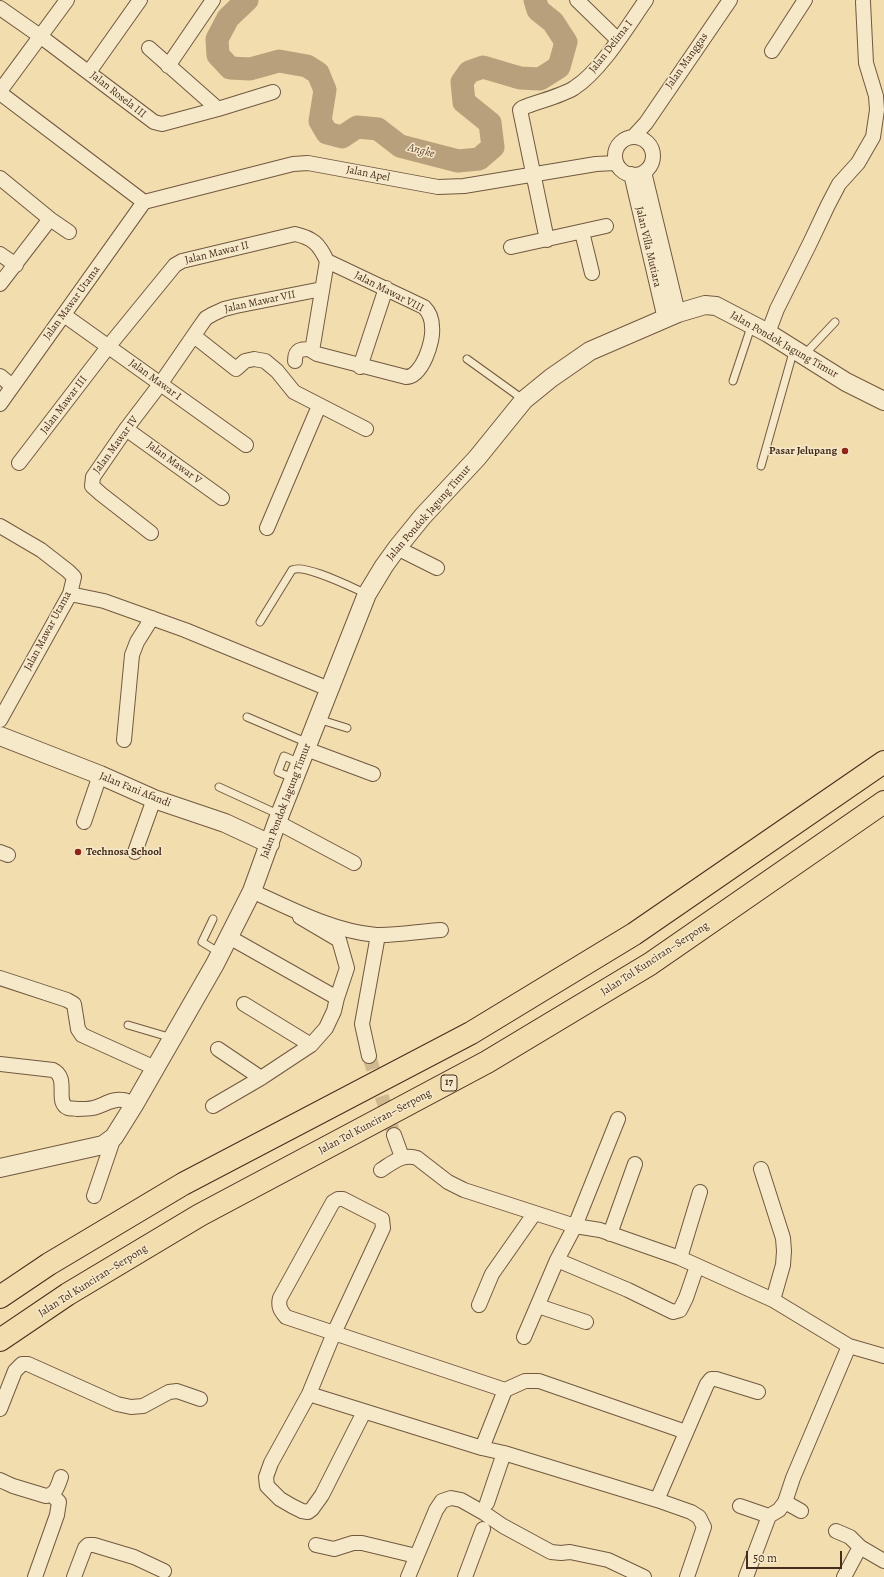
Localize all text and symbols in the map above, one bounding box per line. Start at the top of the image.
street label: Jalan Delima I [586,18,636,76]
street label: Jalan Manggas [663,31,711,91]
street label: Jalan Rosela III [87,69,149,121]
water label: Angke [406,141,436,161]
street label: Jalan Apel [345,163,391,185]
street label: Jalan Villa Mutiara [632,205,664,289]
street label: Jalan Mawar II [184,239,250,267]
street label: Jalan Mawar Utama [41,263,103,343]
street label: Jalan Mawar VIII [352,269,426,315]
street label: Jalan Mawar VII [223,288,297,316]
street label: Jalan Pondok Jagung Timur [728,309,840,381]
street label: Jalan Mawar I [126,357,184,403]
street label: Jalan Mawar III [38,373,90,437]
street label: Jalan Mawar IV [91,413,141,477]
street label: Jalan Mawar V [144,439,204,487]
place label: Pasar Jelupang [769,444,837,458]
marker: Pasar Jelupang [840,446,850,456]
street label: Jalan Pondok Jagung Timur [384,463,474,563]
street label: Jalan Mawar Utama [21,589,75,673]
street label: Jalan Pondok Jagung Timur [258,742,314,860]
street label: Jalan Fani Afandi [97,770,173,810]
place label: Technosa School [86,845,162,859]
marker: Technosa School [73,847,83,857]
street label: Jalan Tol Kunciran–Serpong [599,919,711,999]
road number: 17 [441,1075,457,1091]
street label: Jalan Tol Kunciran–Serpong [316,1087,434,1157]
street label: Jalan Tol Kunciran–Serpong [36,1242,150,1320]
scale bar [748,1543,844,1569]
text: 50 m [753,1550,777,1566]

